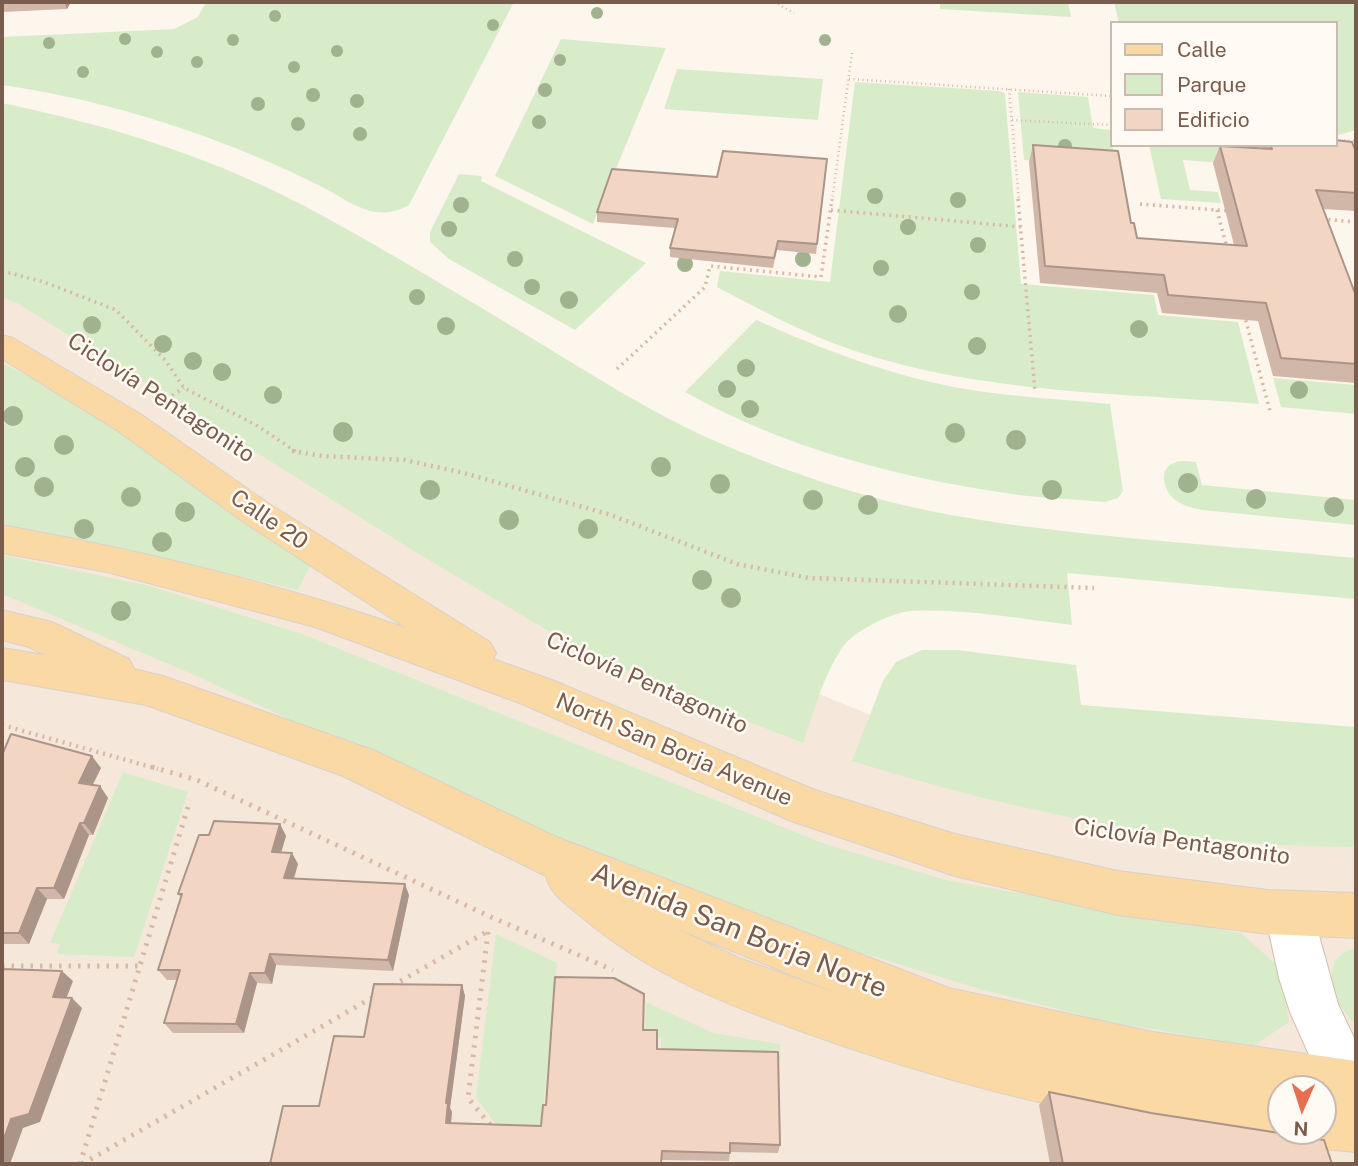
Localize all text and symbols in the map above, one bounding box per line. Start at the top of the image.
legend [1110,21,1337,147]
text: Calle [1177,37,1227,62]
text: Parque [1177,72,1246,97]
text: Edificio [1177,107,1250,132]
street label: Ciclovía Pentagonito [62,327,260,469]
street label: Calle 20 [225,484,313,556]
street label: Ciclovía Pentagonito [542,626,752,740]
street label: North San Borja Avenue [552,688,796,812]
street label: Ciclovía Pentagonito [1072,813,1292,871]
street label: Avenida San Borja Norte [586,856,892,1006]
north arrow [1267,1075,1337,1145]
text: N [1293,1118,1309,1140]

